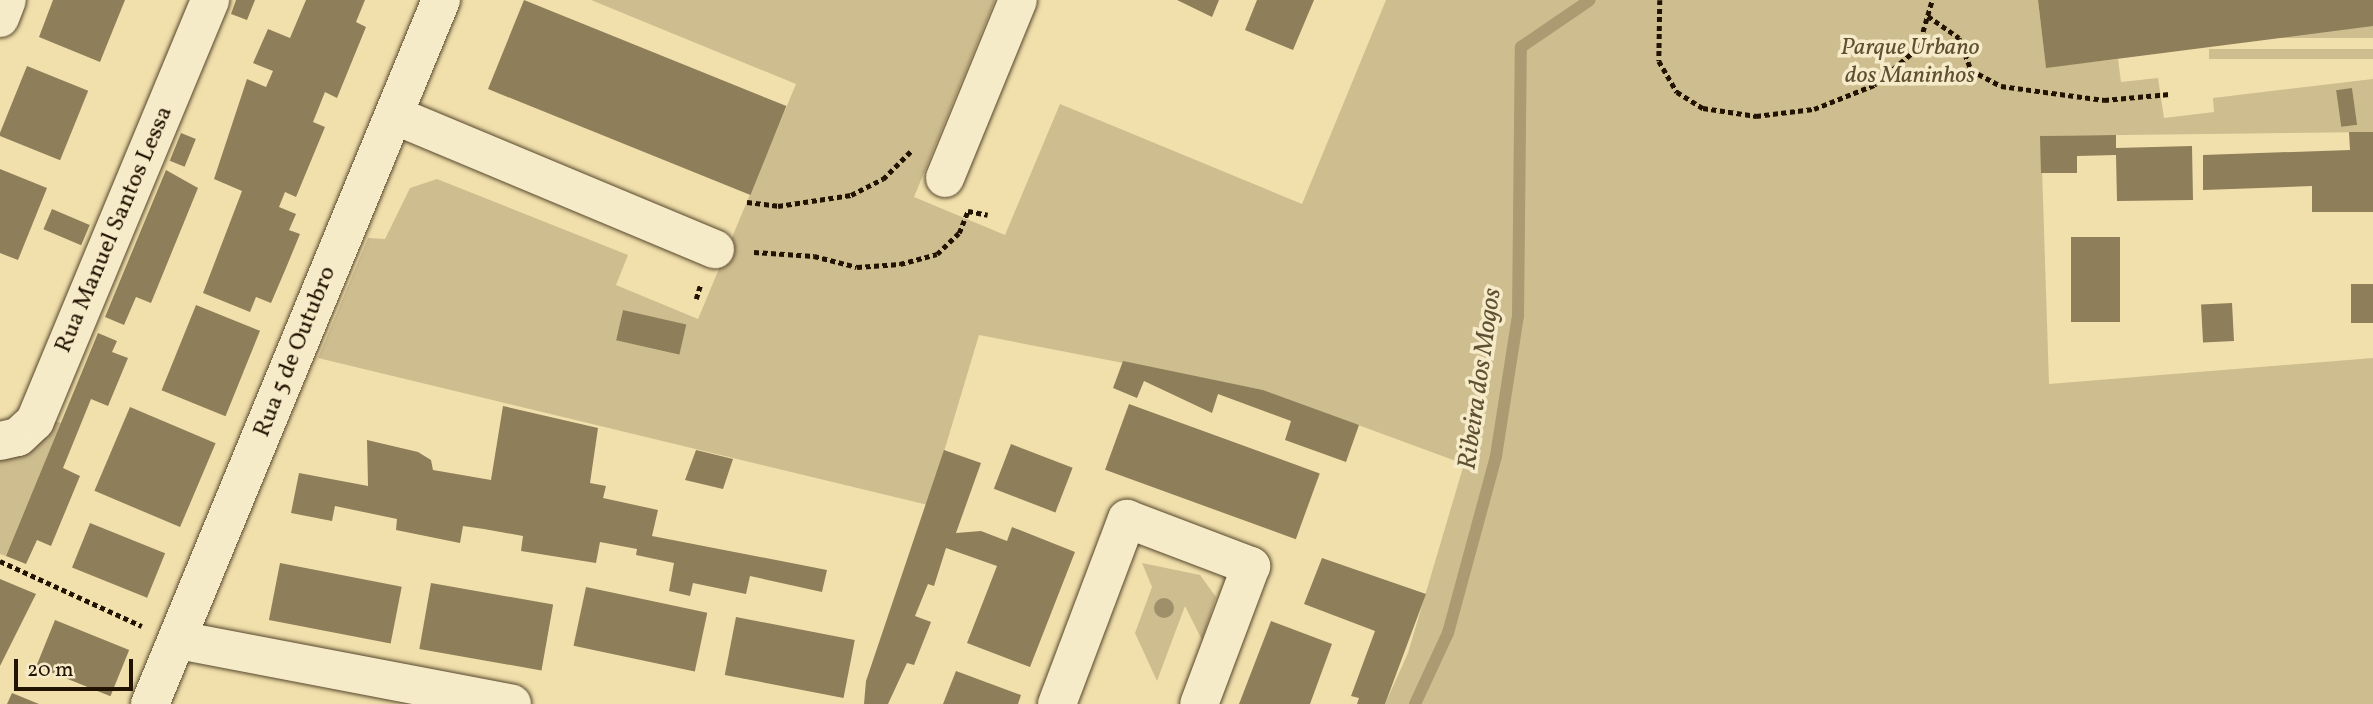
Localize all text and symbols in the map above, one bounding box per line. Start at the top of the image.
park label: Parque Urbano dos Maninhos [1840,35,1980,91]
street label: Rua Manuel Santos Lessa [50,102,180,358]
street label: Rua 5 de Outubro [249,262,343,442]
water label: Ribeira dos Mogos [1453,286,1509,472]
scale bar [18,644,136,688]
text: 20 m [27,656,73,685]

